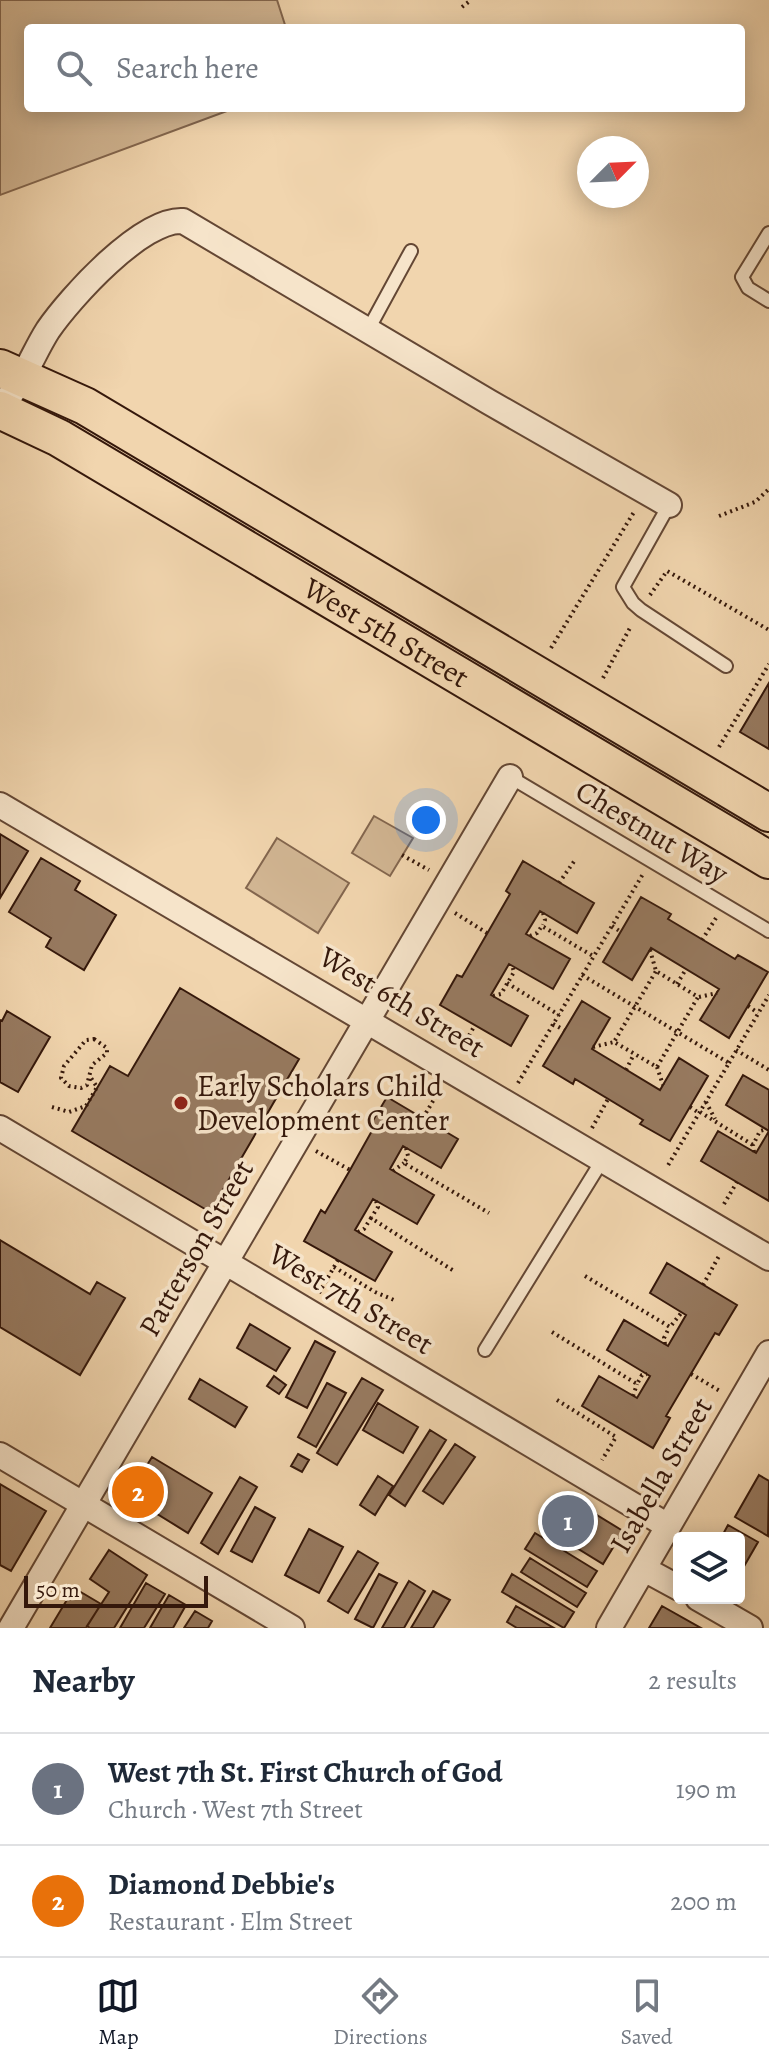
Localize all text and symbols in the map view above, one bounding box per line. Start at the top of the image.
search box [24,24,745,112]
icon: search [52,46,96,90]
text: Search here [116,48,259,88]
north arrow [577,136,649,208]
street label: West 5th Street [295,567,476,697]
street label: Chestnut Way [568,771,736,894]
your location [406,800,446,840]
street label: West 6th Street [311,936,492,1067]
place label: Early Scholars Child Development Center [197,1066,450,1140]
marker: Early Scholars Child Development Center [172,1094,190,1112]
street label: Patterson Street [129,1152,263,1344]
street label: West 7th Street [260,1234,441,1364]
street label: Isabella Street [600,1390,722,1560]
pin: 2 [112,1462,164,1522]
pin: 1 [542,1491,594,1551]
map controls [673,1532,745,1604]
button: layers [673,1532,745,1604]
scale bar [24,1572,208,1608]
text: 50 m [36,1575,80,1605]
text: Nearby [32,1657,135,1704]
text: 2 results [648,1663,737,1698]
text: West 7th St. First Church of God [108,1752,503,1792]
text: 1 [53,1772,63,1807]
text: 190 m [676,1772,737,1807]
text: Church · West 7th Street [108,1792,363,1827]
text: Diamond Debbie's [108,1864,335,1904]
text: 2 [52,1884,64,1919]
text: 200 m [670,1884,737,1919]
text: Restaurant · Elm Street [108,1904,352,1939]
tab: Map [96,1974,140,2052]
tab: Directions [333,1974,428,2052]
tab: Saved [620,1974,673,2052]

